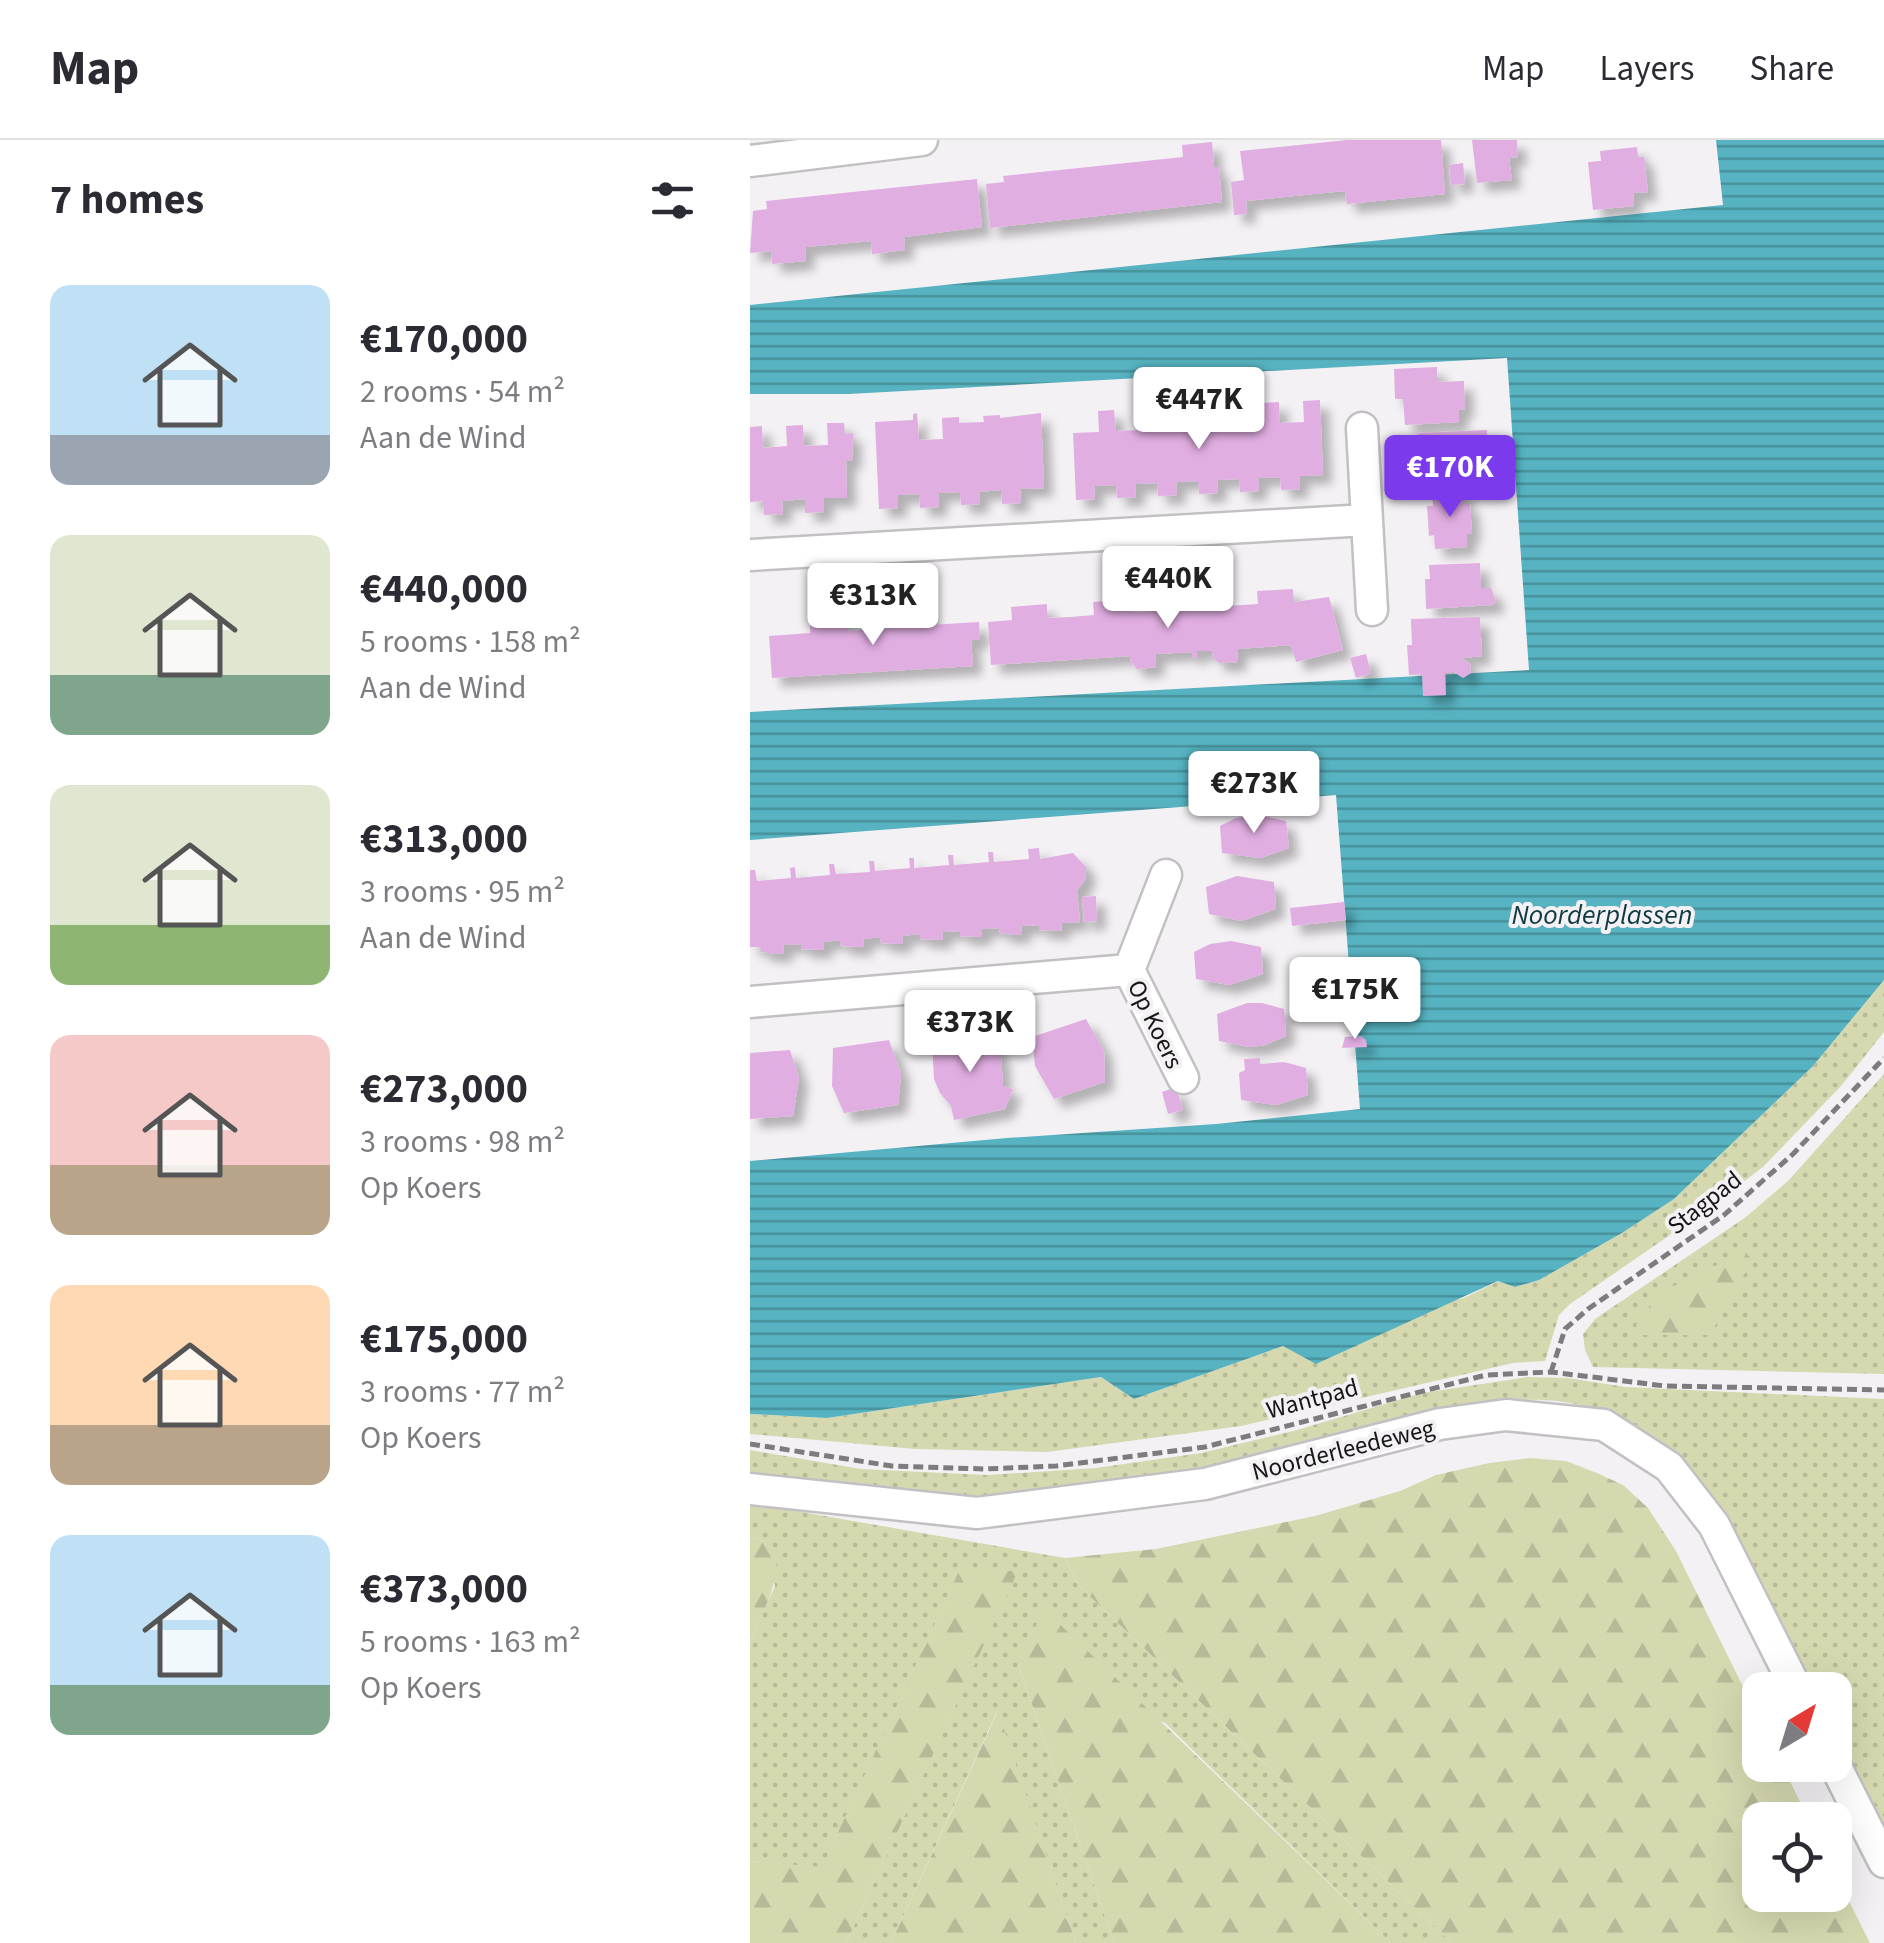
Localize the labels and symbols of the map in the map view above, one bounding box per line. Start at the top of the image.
pin: €447K [1129,367,1269,452]
pin: €170K [1380,435,1520,520]
pin: €440K [1098,546,1238,631]
pin: €313K [803,563,943,648]
pin: €273K [1184,751,1324,836]
water label: Noorderplassen [1512,895,1693,935]
pin: €175K [1285,957,1425,1042]
street label: Op Koers [1118,974,1192,1075]
pin: €373K [900,990,1040,1075]
street label: Stagpad [1660,1162,1750,1243]
street label: Wantpad [1262,1369,1362,1429]
street label: Noorderleedeweg [1248,1410,1439,1490]
north arrow [1742,1672,1852,1782]

